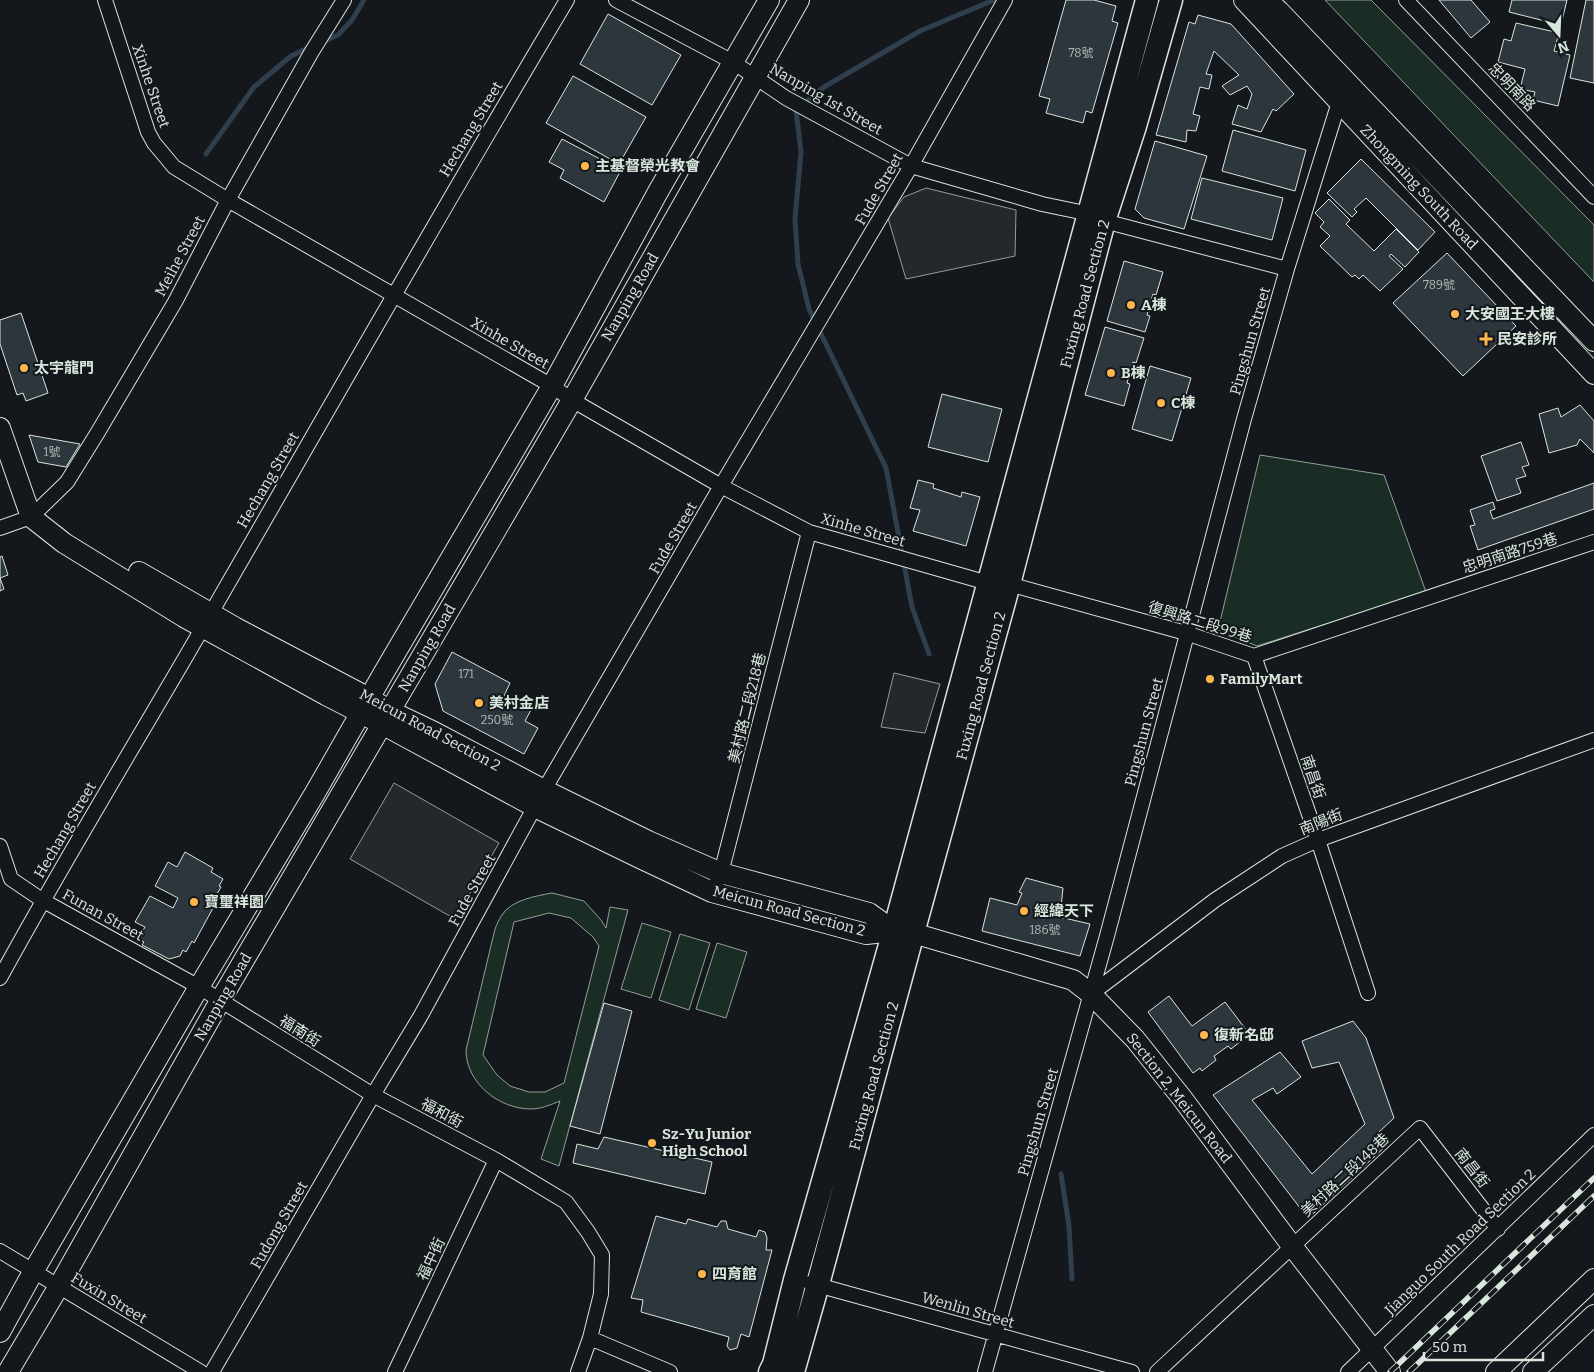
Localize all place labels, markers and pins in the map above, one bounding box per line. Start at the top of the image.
place label: 主基督榮光教會 [595,157,700,175]
marker: 主基督榮光教會 [579,160,591,172]
place label: A棟 [1141,296,1167,314]
marker: A棟 [1125,299,1137,311]
place label: 大安國王大樓 [1465,305,1555,323]
marker: 大安國王大樓 [1449,308,1461,320]
place label: 民安診所 [1497,330,1557,348]
marker: 民安診所 [1479,332,1493,346]
place label: 太宇龍門 [34,359,94,377]
marker: 太宇龍門 [18,362,30,374]
place label: B棟 [1121,364,1146,382]
marker: B棟 [1105,367,1117,379]
place label: C棟 [1171,394,1195,412]
marker: C棟 [1155,397,1167,409]
place label: FamilyMart [1220,670,1303,688]
marker: FamilyMart [1204,673,1216,685]
place label: 美村金店 [489,694,549,712]
marker: 美村金店 [473,697,485,709]
place label: 寶璽祥園 [204,893,264,911]
marker: 寶璽祥園 [188,896,200,908]
place label: 經緯天下 [1034,902,1094,920]
marker: 經緯天下 [1018,905,1030,917]
place label: 復新名邸 [1214,1026,1274,1044]
marker: 復新名邸 [1198,1029,1210,1041]
place label: Sz-Yu Junior High School [662,1125,751,1160]
marker: Sz-Yu Junior High School [646,1137,658,1149]
place label: 四育館 [712,1265,757,1283]
marker: 四育館 [696,1268,708,1280]

